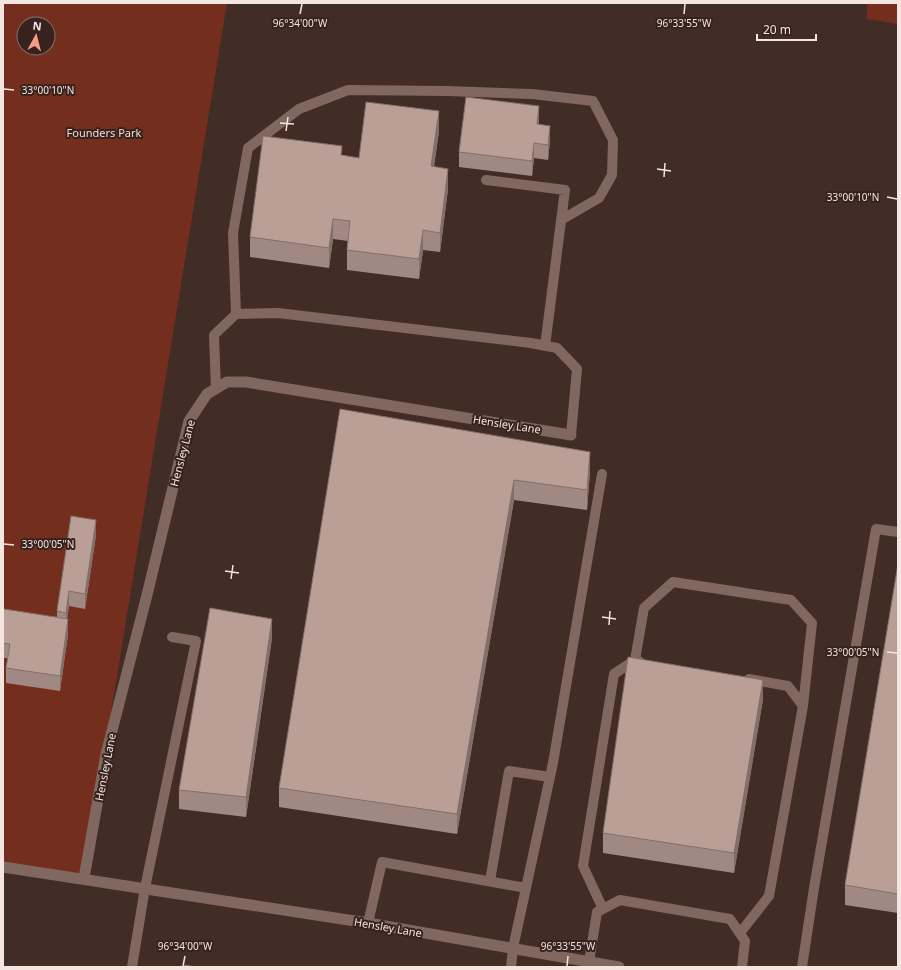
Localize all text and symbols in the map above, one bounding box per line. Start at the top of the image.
north arrow [16,16,56,56]
text: 96°34'00"W [273,16,328,30]
text: 96°33'55"W [657,16,712,30]
scale bar [757,16,816,42]
text: N [32,18,43,34]
text: 20 m [763,21,791,38]
text: 33°00'10"N [22,83,74,97]
park label: Founders Park [67,125,142,140]
text: 33°00'10"N [827,190,879,204]
street label: Hensley Lane [472,411,542,437]
street label: Hensley Lane [166,418,198,488]
text: 33°00'05"N [22,537,74,551]
text: 33°00'05"N [827,645,879,659]
street label: Hensley Lane [91,732,119,802]
street label: Hensley Lane [353,914,423,940]
text: 96°34'00"W [158,939,213,953]
text: 96°33'55"W [541,939,596,953]

